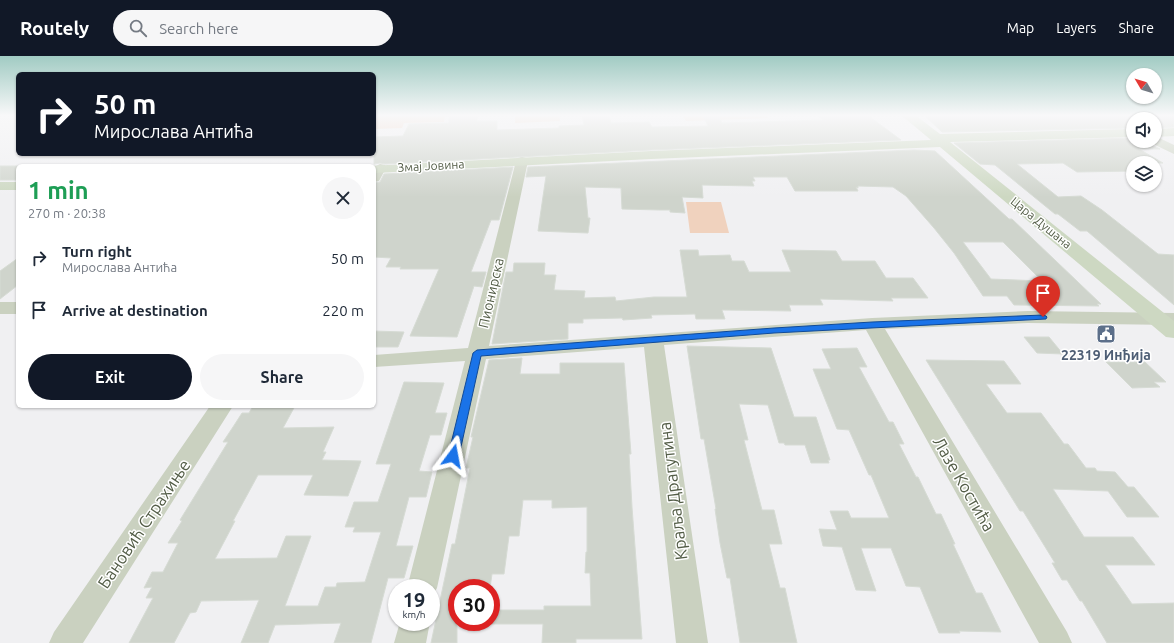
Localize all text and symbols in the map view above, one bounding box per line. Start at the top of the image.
search box [113,10,393,46]
text: Routely [20,17,89,39]
icon: search [127,17,149,39]
text: Search here [159,20,238,37]
text: Map [1007,20,1034,36]
text: Layers [1056,20,1096,36]
text: Share [1118,20,1154,36]
north arrow [1126,68,1162,104]
map controls [1126,68,1162,192]
icon: right [28,88,80,140]
text: 50 m [94,88,156,119]
button: sound [1126,112,1162,148]
text: Мирослава Антића [94,121,254,141]
button: layers [1126,156,1162,192]
street label: Змај Јовина [397,157,465,174]
text: 1 min [28,177,89,204]
button: close [322,177,364,219]
street label: Цара Душана [1008,194,1074,251]
text: 270 m · 20:38 [28,206,106,220]
text: Turn right [62,243,132,260]
icon: right [28,247,50,269]
text: 50 m [331,250,364,267]
street label: Пионирска [475,256,507,330]
text: Мирослава Антића [62,260,177,274]
pin [1026,276,1060,317]
icon: arrive [1032,282,1054,304]
icon: arrive [28,299,50,321]
text: Arrive at destination [62,302,208,319]
text: 220 m [322,302,364,319]
public building icon: 22319 Инђија [1095,323,1117,345]
place label: 22319 Инђија [1061,347,1151,363]
button: Exit [28,354,192,400]
button: Share [200,354,364,400]
street label: Краља Драгутина [655,421,690,561]
street label: Лазе Костића [930,433,999,534]
position arrow [432,435,474,477]
street label: Бановић Страхиње [93,456,194,592]
speed limit sign: 30 [448,579,500,631]
text: 19 [403,588,425,611]
text: km/h [402,609,426,620]

